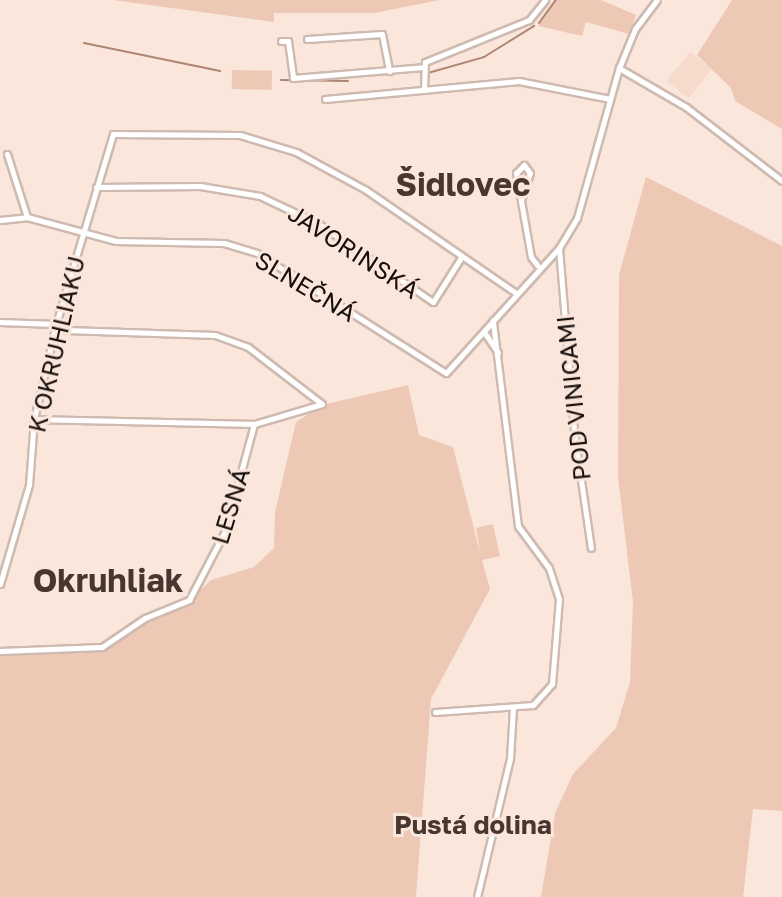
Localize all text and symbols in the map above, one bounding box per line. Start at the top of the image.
district label: Šidlovec [396,165,530,203]
street label: JAVORINSKÁ [283,198,425,304]
street label: SLNEČNÁ [250,245,362,327]
street label: K OKRUHLIAKU [22,253,90,435]
street label: POD VINICAMI [550,314,596,482]
street label: LESNÁ [205,464,255,548]
district label: Okruhliak [33,561,183,599]
district label: Pustá dolina [394,809,552,841]

